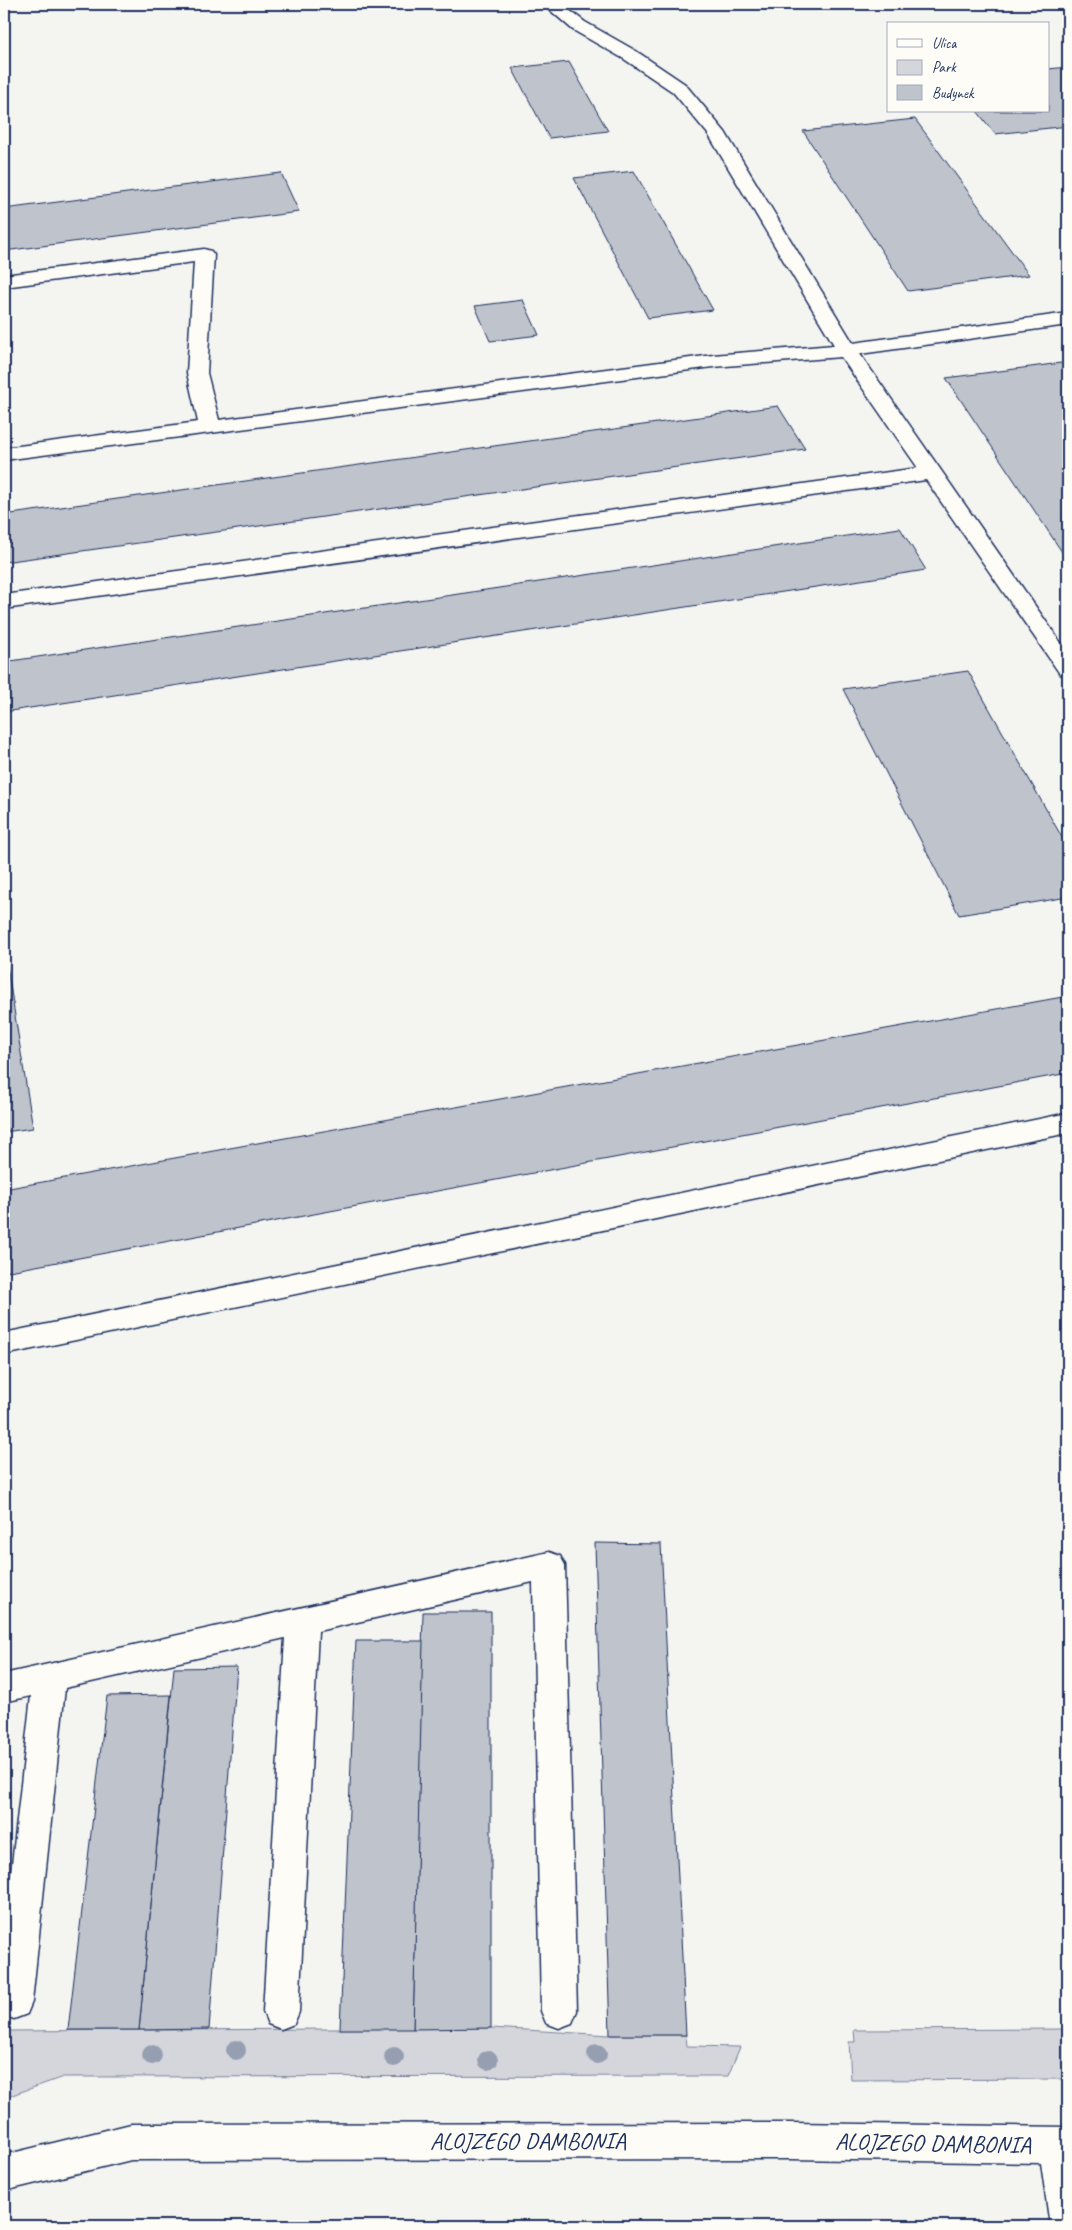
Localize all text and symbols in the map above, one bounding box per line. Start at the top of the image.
legend [887,22,1050,112]
text: Ulica [932,34,957,53]
text: Park [932,58,957,77]
text: Budynek [932,84,975,103]
street label: ALOJZEGO DAMBONIA [430,2126,627,2156]
street label: ALOJZEGO DAMBONIA [835,2126,1032,2160]

